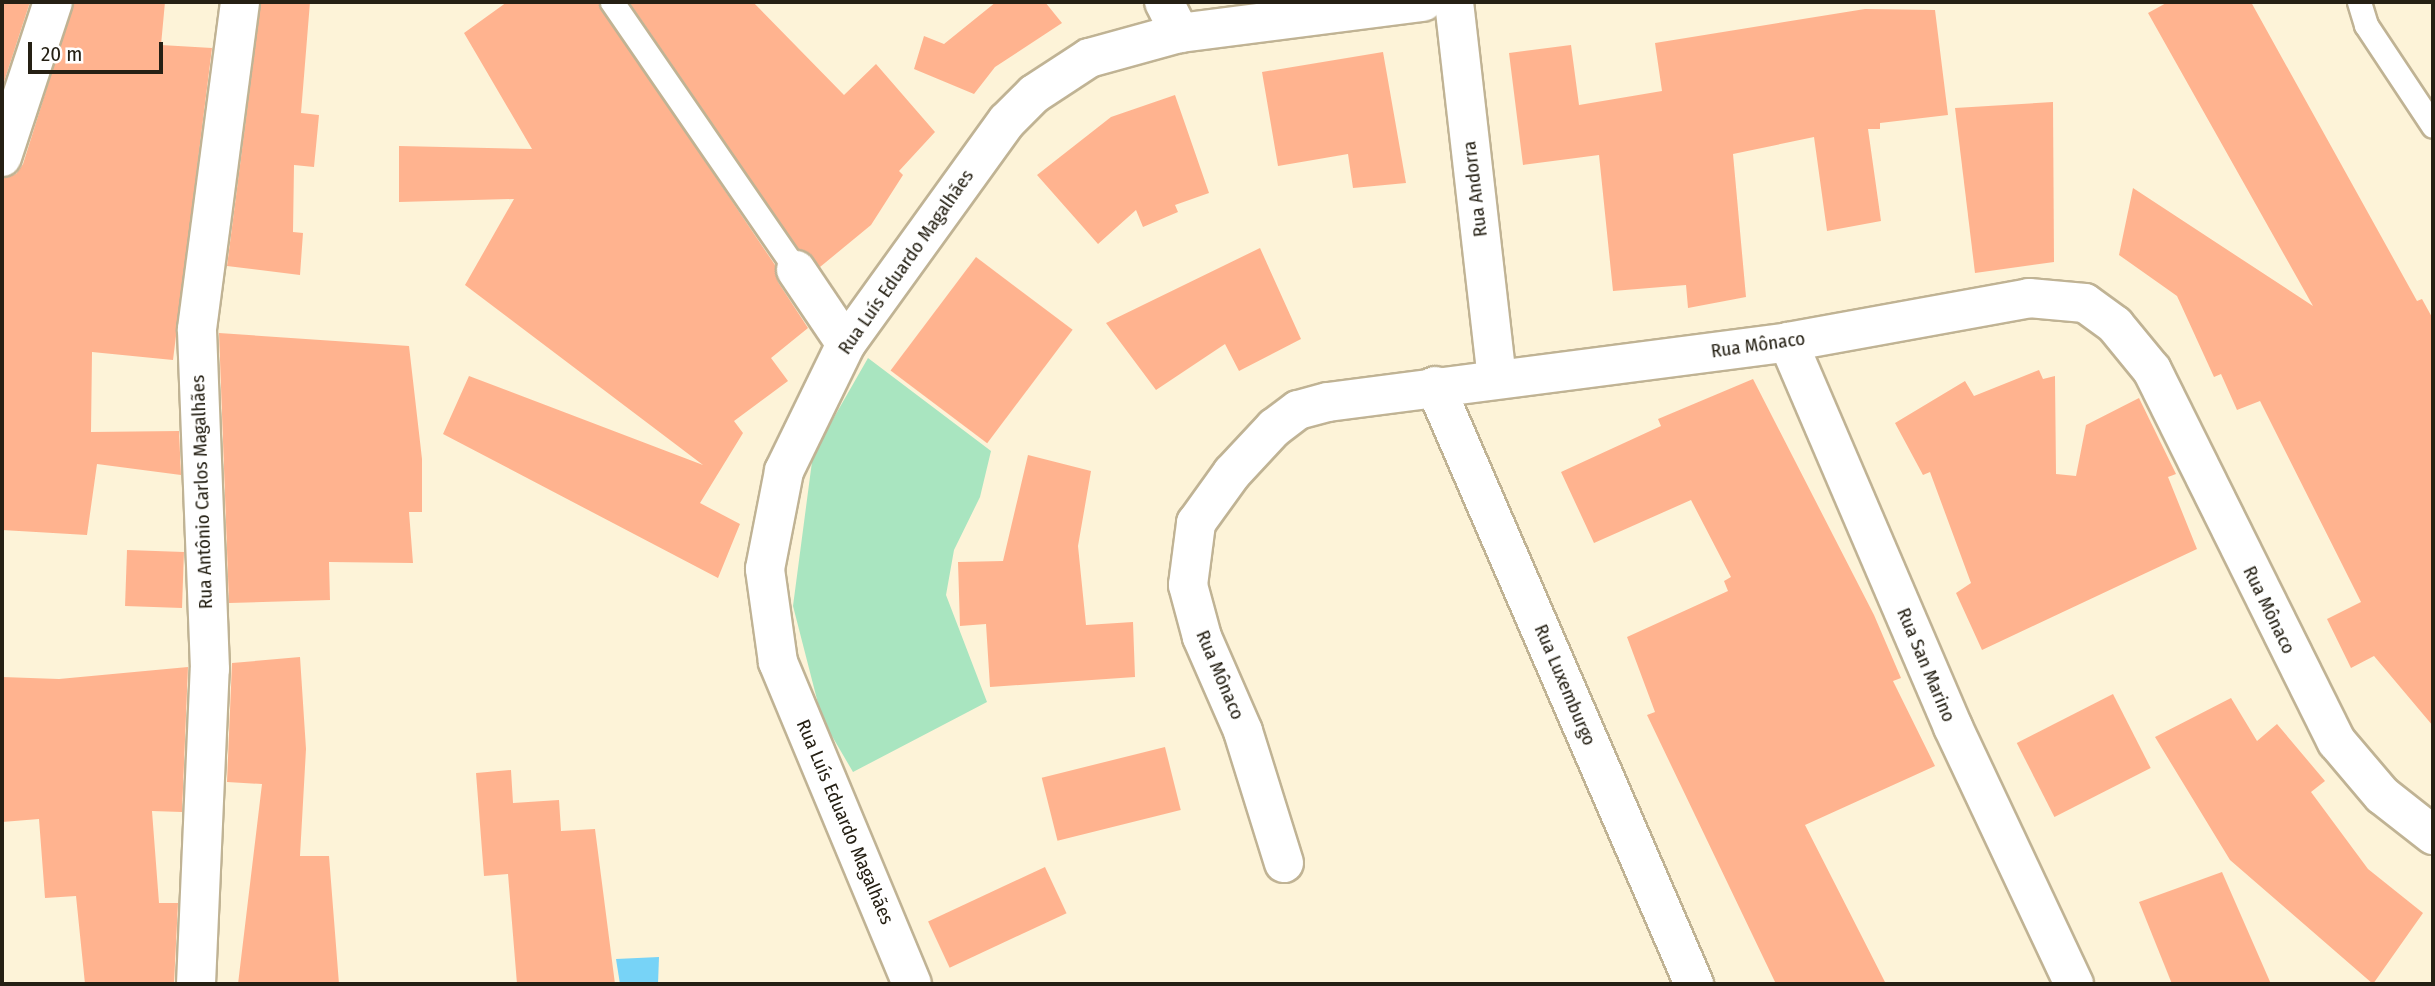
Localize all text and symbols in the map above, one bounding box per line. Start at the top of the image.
scale bar [32,28,166,72]
text: 20 m [41,41,82,67]
street label: Rua Andorra [1458,140,1492,238]
street label: Rua Luís Eduardo Magalhães [833,165,979,359]
street label: Rua Mônaco [1710,327,1806,363]
street label: Rua Antônio Carlos Magalhães [187,375,217,609]
street label: Rua Mônaco [2238,562,2300,658]
street label: Rua San Marino [1892,605,1960,725]
street label: Rua Luxemburgo [1529,621,1601,749]
street label: Rua Mônaco [1191,627,1249,723]
street label: Rua Luís Eduardo Magalhães [791,716,899,928]

